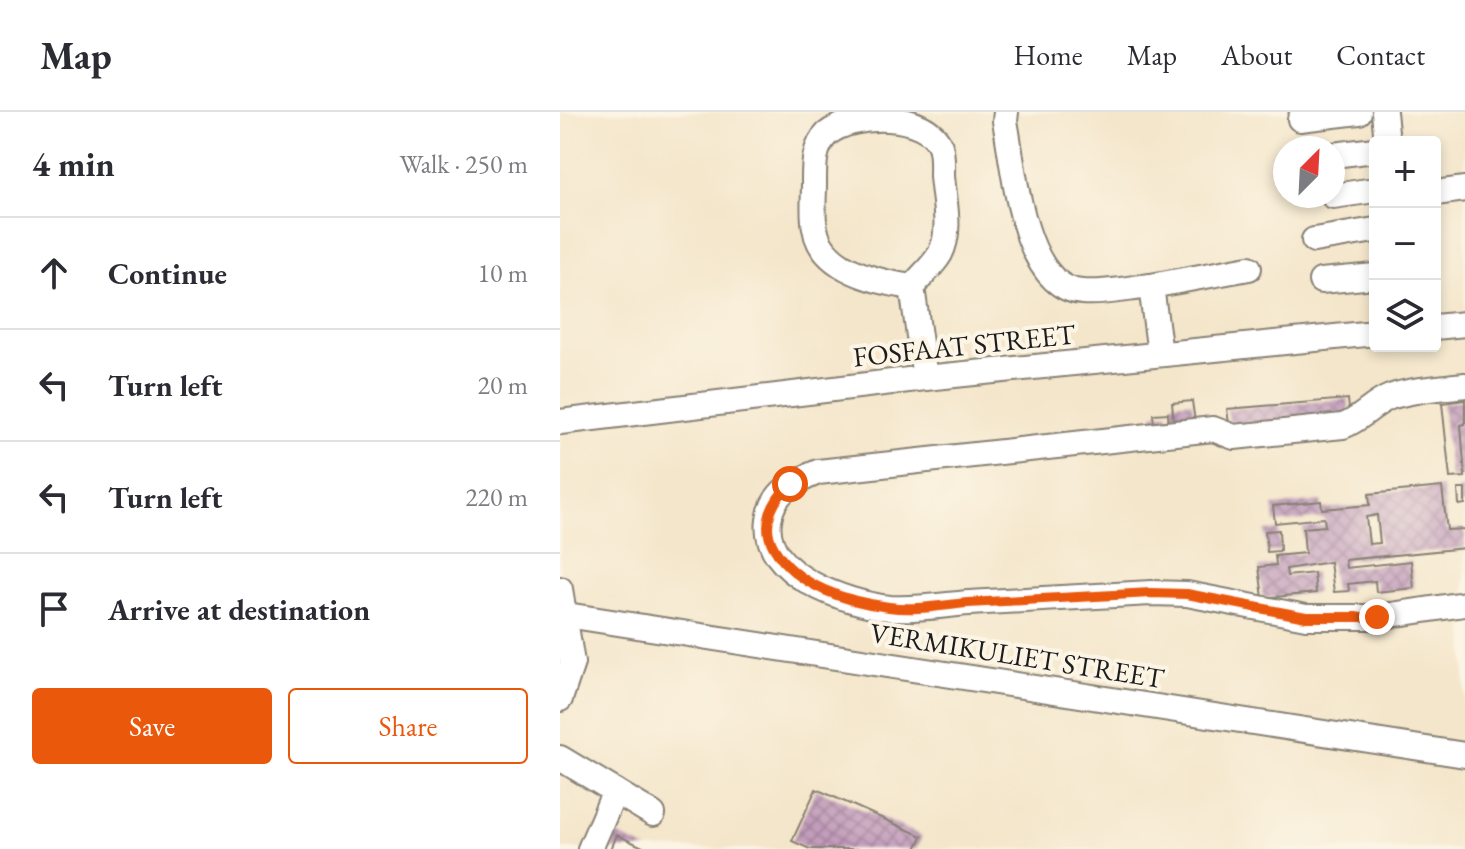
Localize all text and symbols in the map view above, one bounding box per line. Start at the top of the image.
text: Map [40,31,112,80]
text: Home [1013,37,1083,73]
text: Map [1127,37,1177,73]
text: About [1221,37,1292,73]
text: Contact [1336,37,1425,73]
north arrow [1273,136,1345,208]
map controls [1369,136,1441,352]
button: + [1369,136,1441,208]
text: 4 min [32,142,115,186]
text: Walk · 250 m [400,147,528,181]
button: − [1369,208,1441,280]
icon: ahead [32,251,76,295]
text: Continue [108,254,227,293]
text: 10 m [478,256,528,290]
button: layers [1369,280,1441,352]
street label: FOSFAAT STREET [851,315,1077,375]
icon: left [32,363,76,407]
text: Turn left [108,366,222,405]
text: 20 m [478,368,528,402]
route start [772,466,808,502]
icon: left [32,475,76,519]
text: Turn left [108,478,222,517]
text: 220 m [465,480,528,514]
icon: arrive [32,587,76,631]
text: Arrive at destination [108,590,370,629]
route end [1359,599,1395,635]
street label: VERMIKULIET STREET [867,614,1167,696]
button: Save [32,688,272,764]
button: Share [288,688,528,764]

